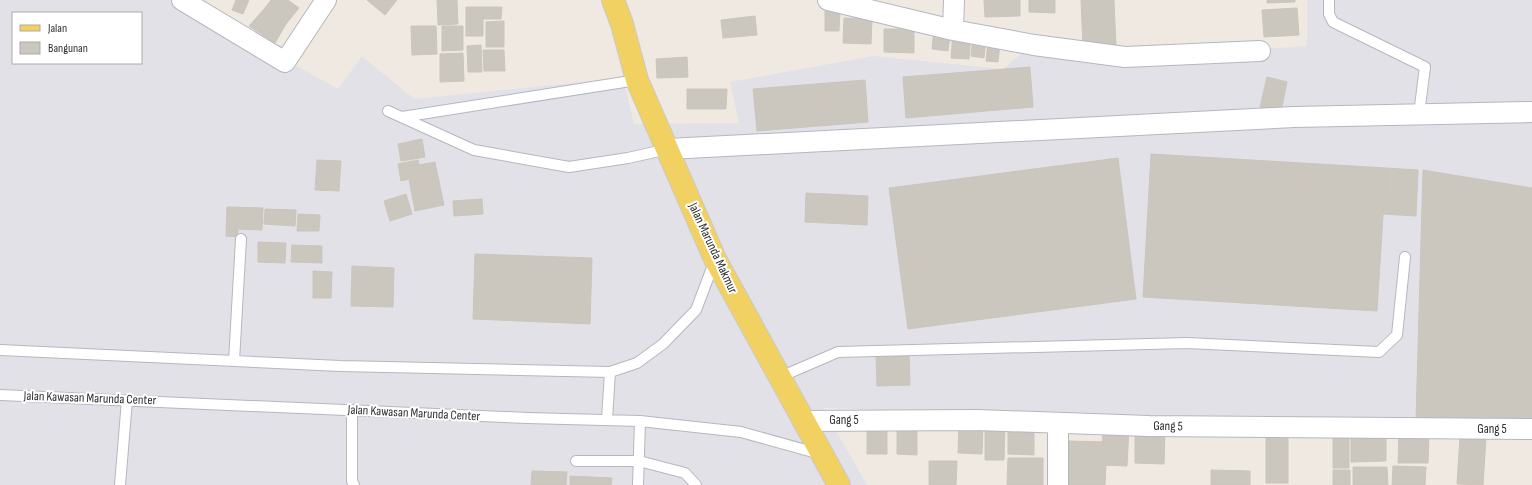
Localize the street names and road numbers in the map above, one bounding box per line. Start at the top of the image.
street label: Jalan Marunda Makmur [685,199,741,296]
street label: Jalan Kawasan Marunda Center [22,388,157,408]
street label: Jalan Kawasan Marunda Center [346,401,481,424]
street label: Gang 5 [829,412,859,428]
street label: Gang 5 [1153,418,1183,434]
street label: Gang 5 [1477,421,1507,437]

